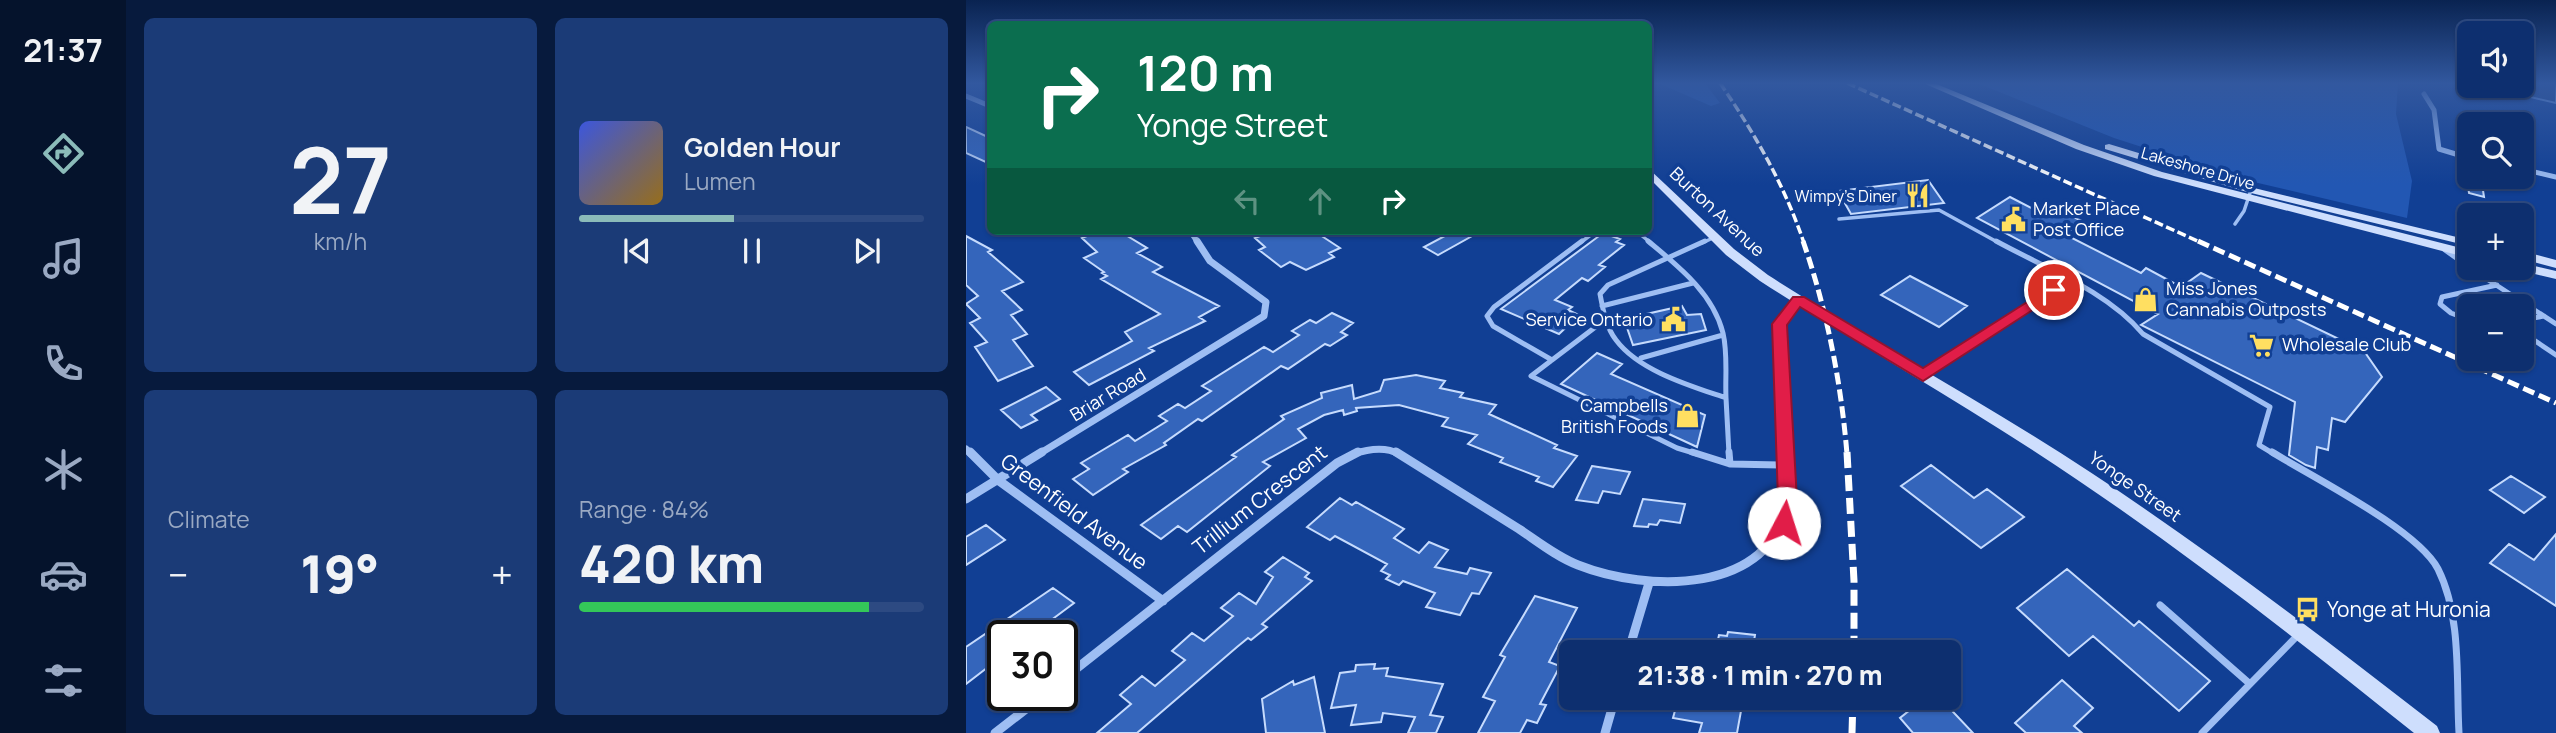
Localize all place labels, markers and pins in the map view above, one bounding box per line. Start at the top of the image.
restaurant icon: Wimpy's Diner [1903,182,1931,210]
place label: Wimpy's Diner [1795,185,1897,207]
place label: Market Place Post Office [2033,196,2140,241]
public building icon: Market Place Post Office [1999,205,2027,233]
pin [2024,260,2084,320]
place label: Miss Jones Cannabis Outposts [2166,276,2326,321]
shop icon: Miss Jones Cannabis Outposts [2132,285,2160,313]
public building icon: Service Ontario [1659,306,1687,334]
place label: Service Ontario [1525,307,1653,331]
supermarket icon: Wholesale Club [2248,331,2276,359]
place label: Wholesale Club [2282,332,2411,356]
place label: Campbells British Foods [1561,393,1668,438]
shop icon: Campbells British Foods [1674,402,1702,430]
place label: Yonge at Huronia [2327,595,2491,623]
bus stop icon: Yonge at Huronia [2293,596,2321,624]

